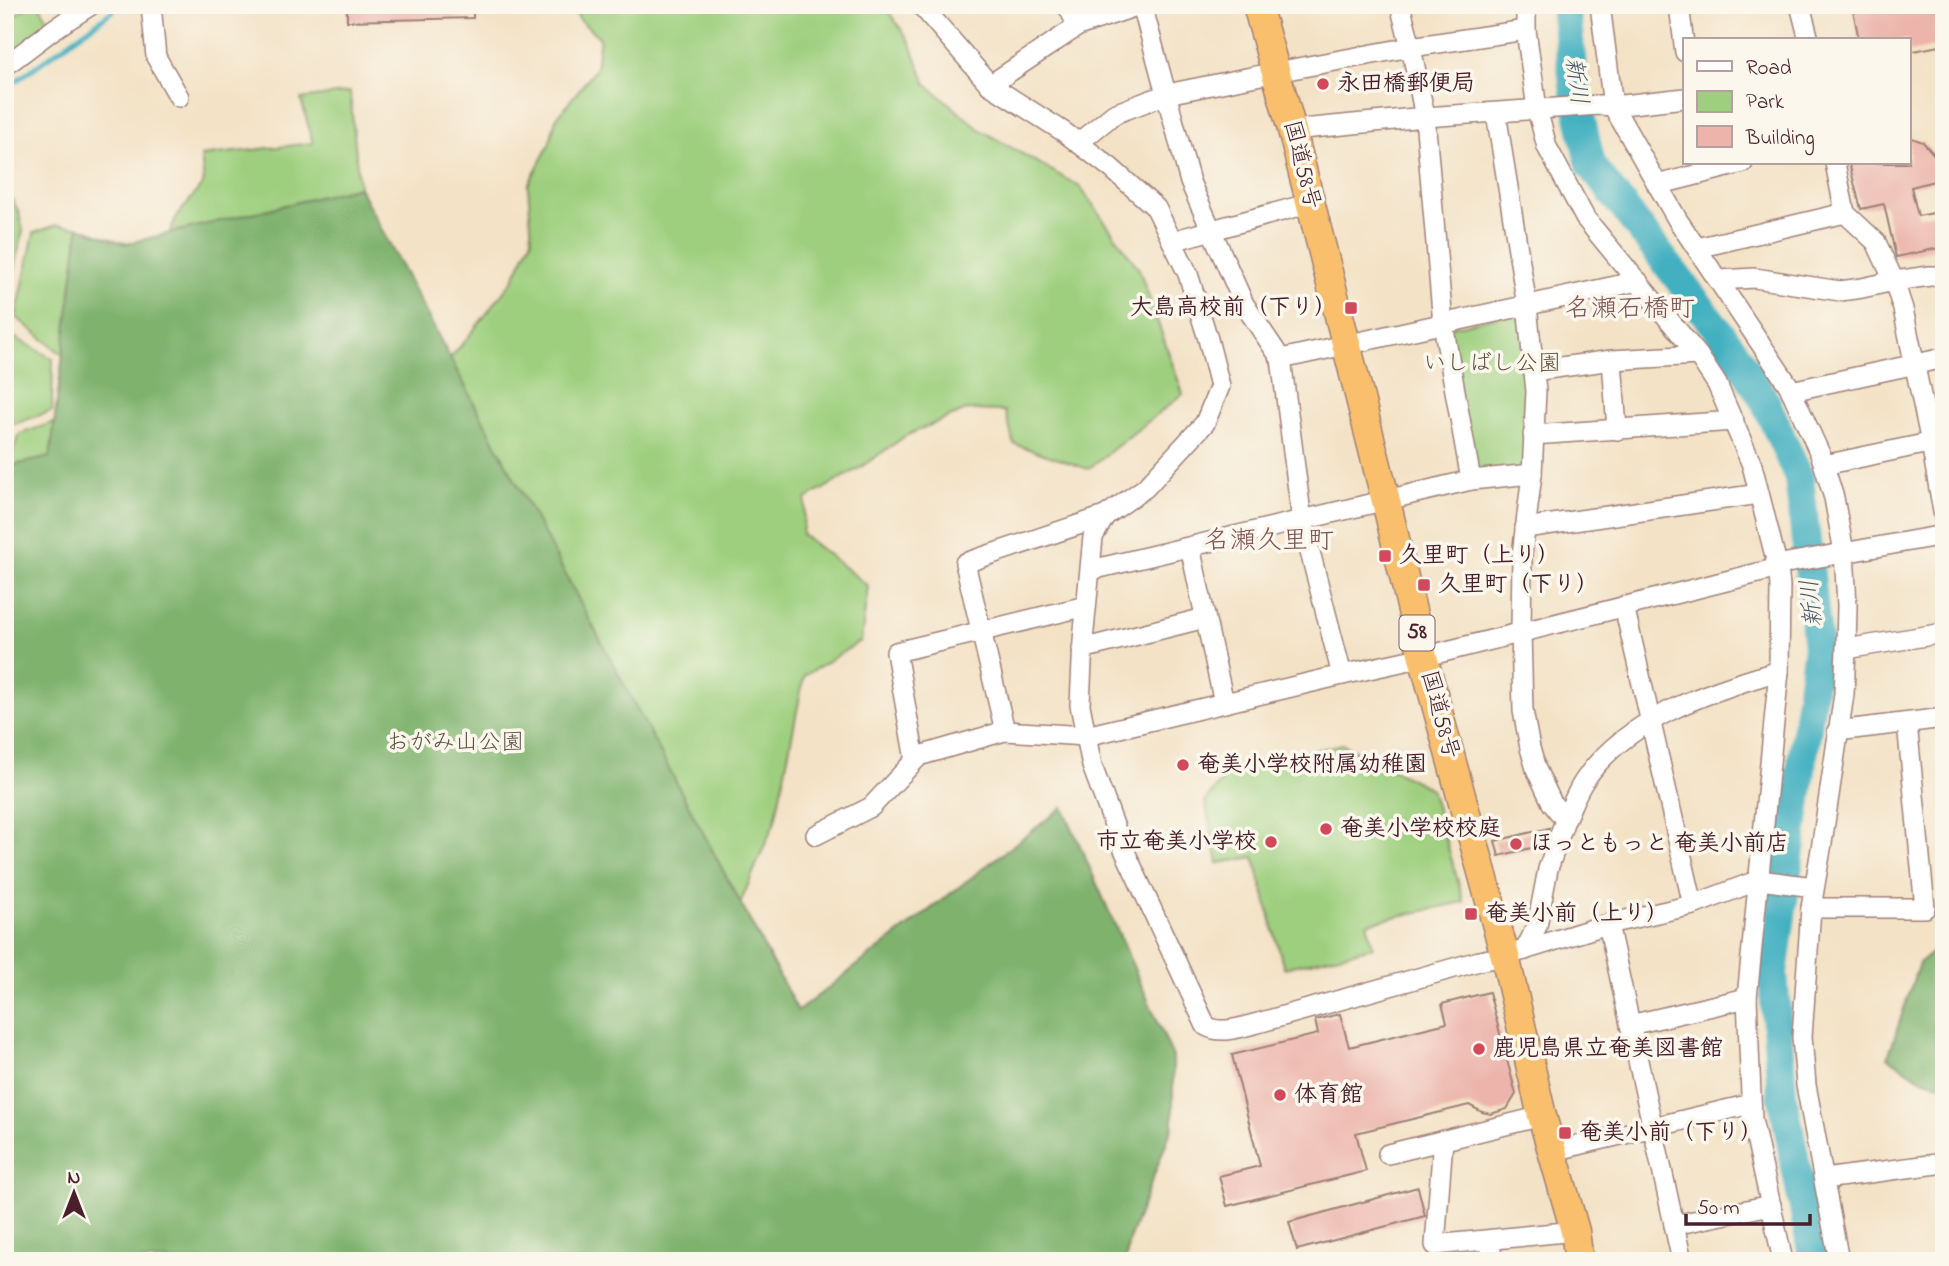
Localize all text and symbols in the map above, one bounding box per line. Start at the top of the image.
legend [1683,38,1910,164]
text: Road [1746,54,1792,84]
water label: 新川 [1554,55,1596,107]
place label: 永田橋郵便局 [1337,68,1475,101]
marker: 永田橋郵便局 [1315,76,1331,92]
text: Park [1746,88,1785,118]
street label: 国道58号 [1274,117,1328,213]
text: Building [1745,124,1815,156]
district label: 名瀬石橋町 [1565,291,1695,329]
place label: 大島高校前（下り） [1130,292,1337,325]
marker: 大島高校前（下り） [1343,300,1359,316]
park label: いしばし公園 [1423,348,1561,381]
district label: 名瀬久里町 [1204,523,1334,561]
place label: 久里町（上り） [1399,540,1560,573]
marker: 久里町（上り） [1377,548,1393,564]
place label: 久里町（下り） [1438,569,1599,602]
marker: 久里町（下り） [1416,577,1432,593]
water label: 新川 [1793,577,1833,629]
road number: 58 [1400,616,1434,650]
street label: 国道58号 [1411,667,1467,763]
park label: おがみ山公園 [386,727,524,760]
place label: 奄美小学校附属幼稚園 [1197,749,1427,782]
marker: 奄美小学校附属幼稚園 [1175,757,1191,773]
place label: 奄美小学校校庭 [1340,813,1501,846]
marker: 奄美小学校校庭 [1318,821,1334,837]
place label: 市立奄美小学校 [1096,826,1257,859]
place label: ほっともっと 奄美小前店 [1530,828,1789,861]
marker: 市立奄美小学校 [1263,834,1279,850]
marker: ほっともっと 奄美小前店 [1508,836,1524,852]
place label: 奄美小前（上り） [1485,898,1669,931]
marker: 奄美小前（上り） [1463,906,1479,922]
place label: 鹿児島県立奄美図書館 [1493,1033,1723,1066]
marker: 鹿児島県立奄美図書館 [1471,1041,1487,1057]
place label: 体育館 [1294,1079,1363,1112]
marker: 体育館 [1272,1087,1288,1103]
place label: 奄美小前（下り） [1579,1117,1763,1150]
marker: 奄美小前（下り） [1557,1125,1573,1141]
north arrow [38,1158,108,1228]
text: N [68,1165,81,1192]
scale bar [1686,1182,1811,1226]
text: 50 m [1697,1194,1740,1224]

